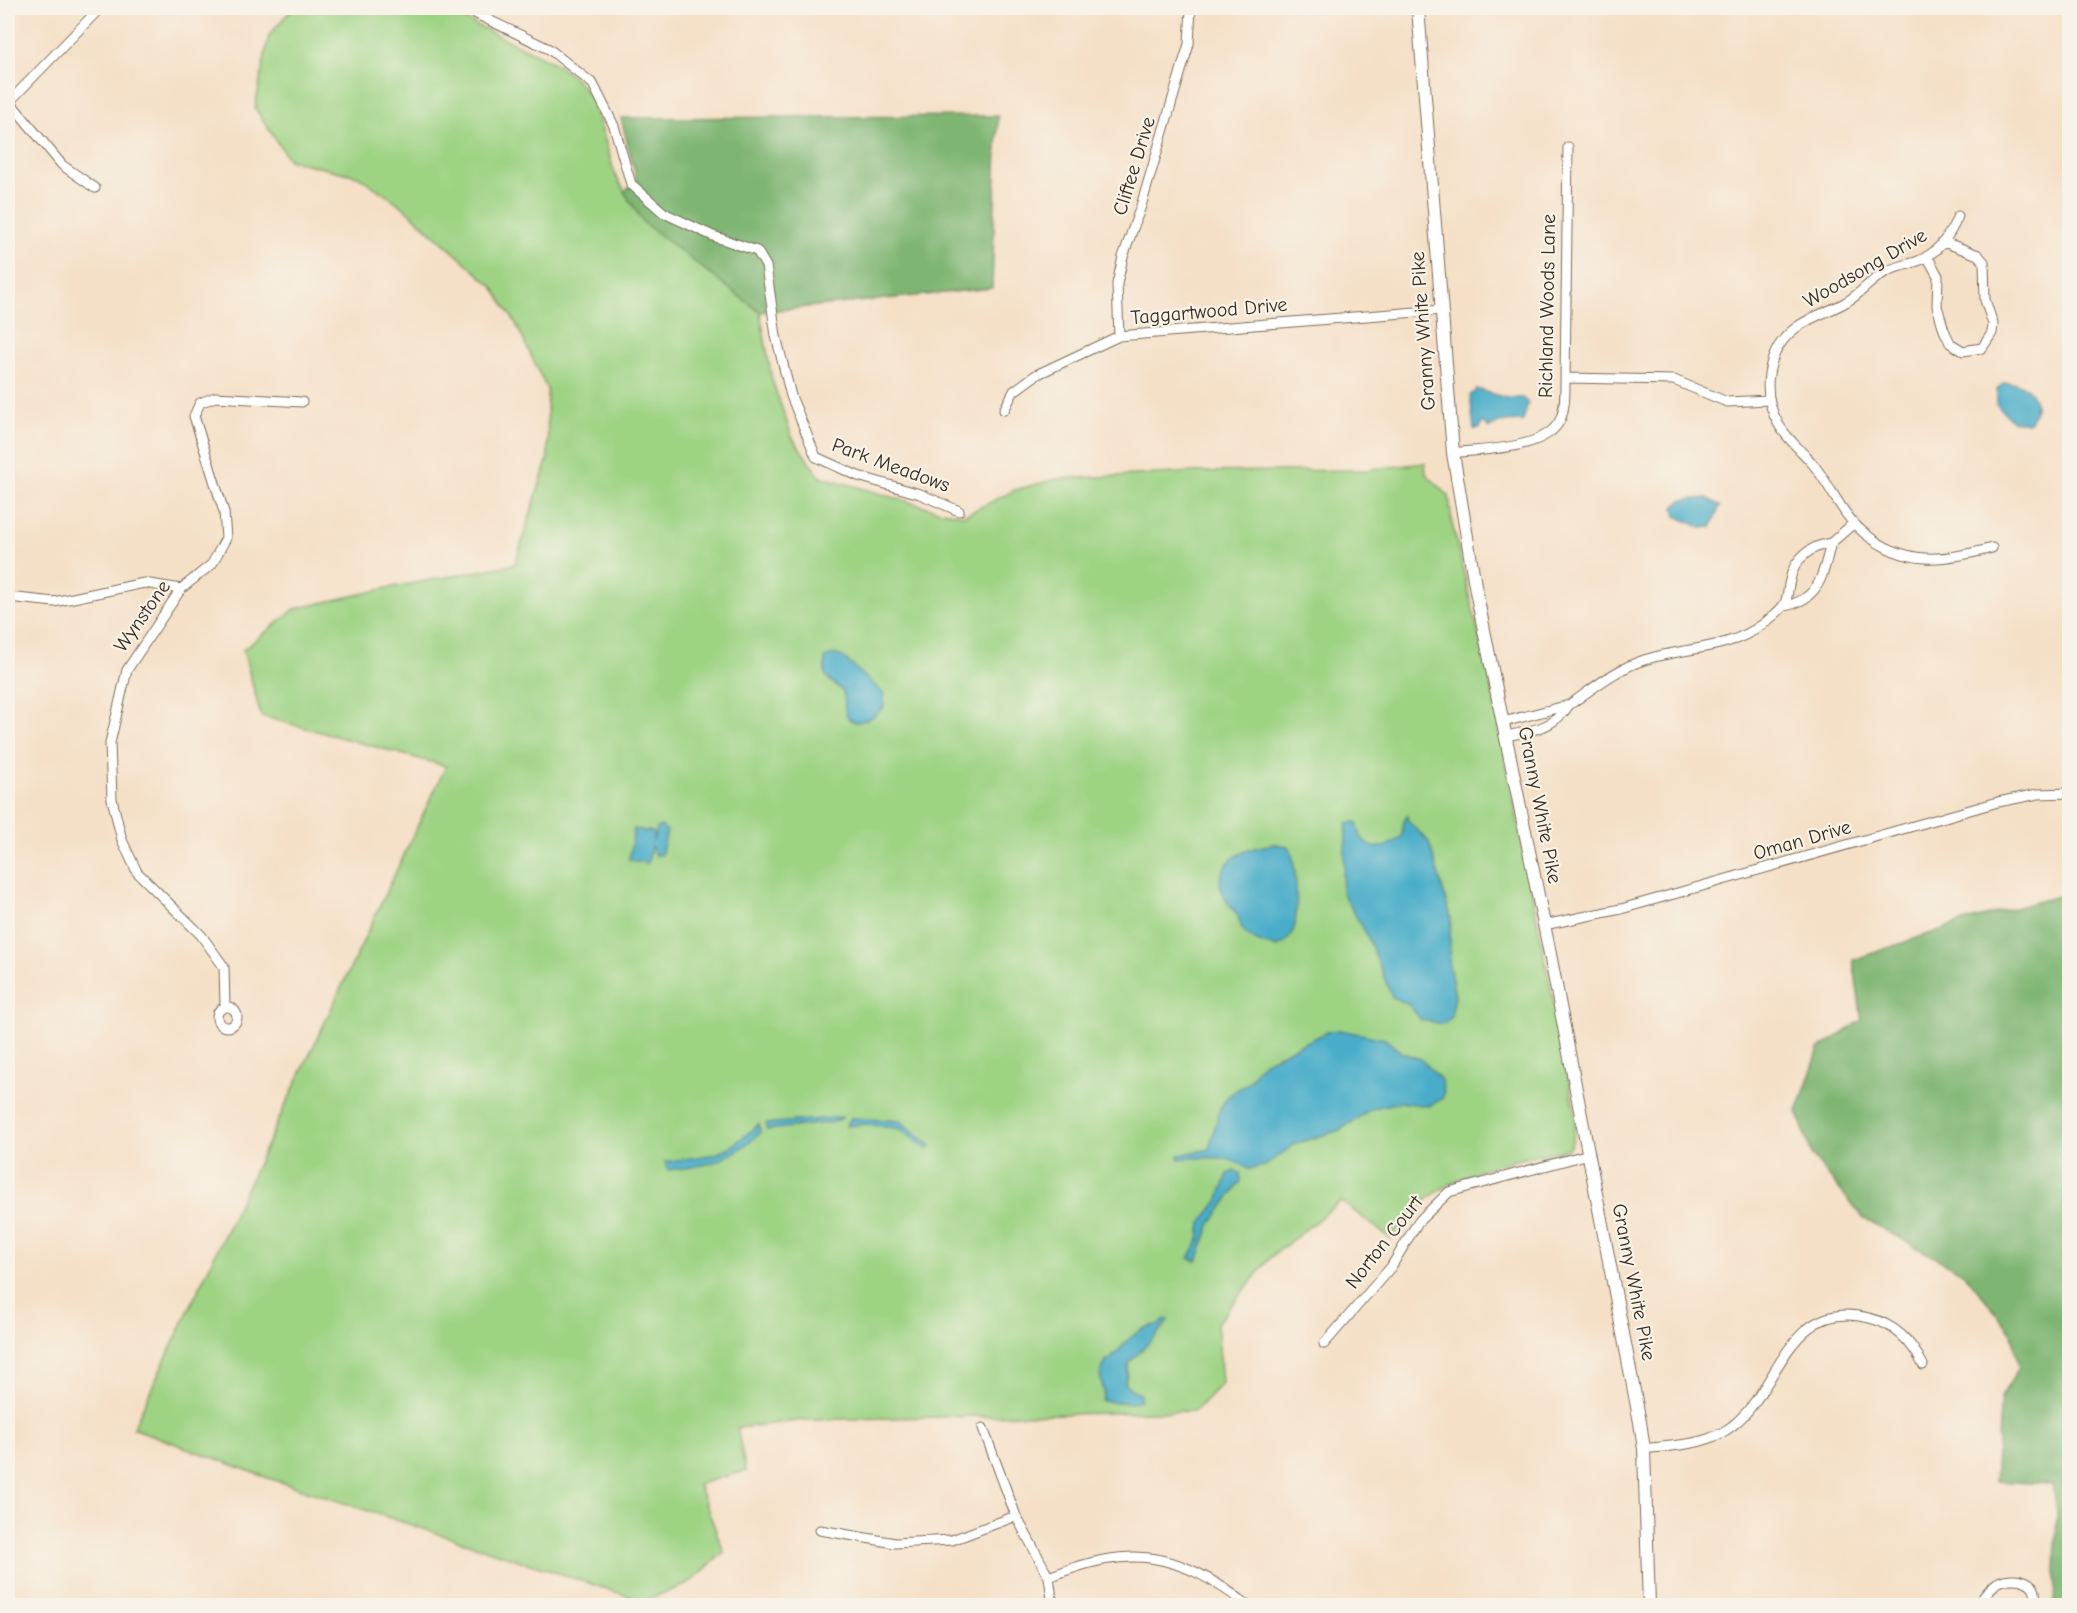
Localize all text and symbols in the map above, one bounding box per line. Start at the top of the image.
street label: Cliftee Drive [1108,114,1160,218]
street label: Richland Woods Lane [1534,214,1560,398]
street label: Woodsong Drive [1799,223,1931,313]
street label: Granny White Pike [1406,251,1440,411]
street label: Taggartwood Drive [1130,293,1288,329]
street label: Park Meadows [829,433,953,497]
street label: Wynstone [109,576,175,656]
street label: Granny White Pike [1514,725,1566,885]
street label: Oman Drive [1751,815,1853,865]
street label: Norton Court [1340,1190,1428,1293]
street label: Granny White Pike [1608,1202,1660,1362]

